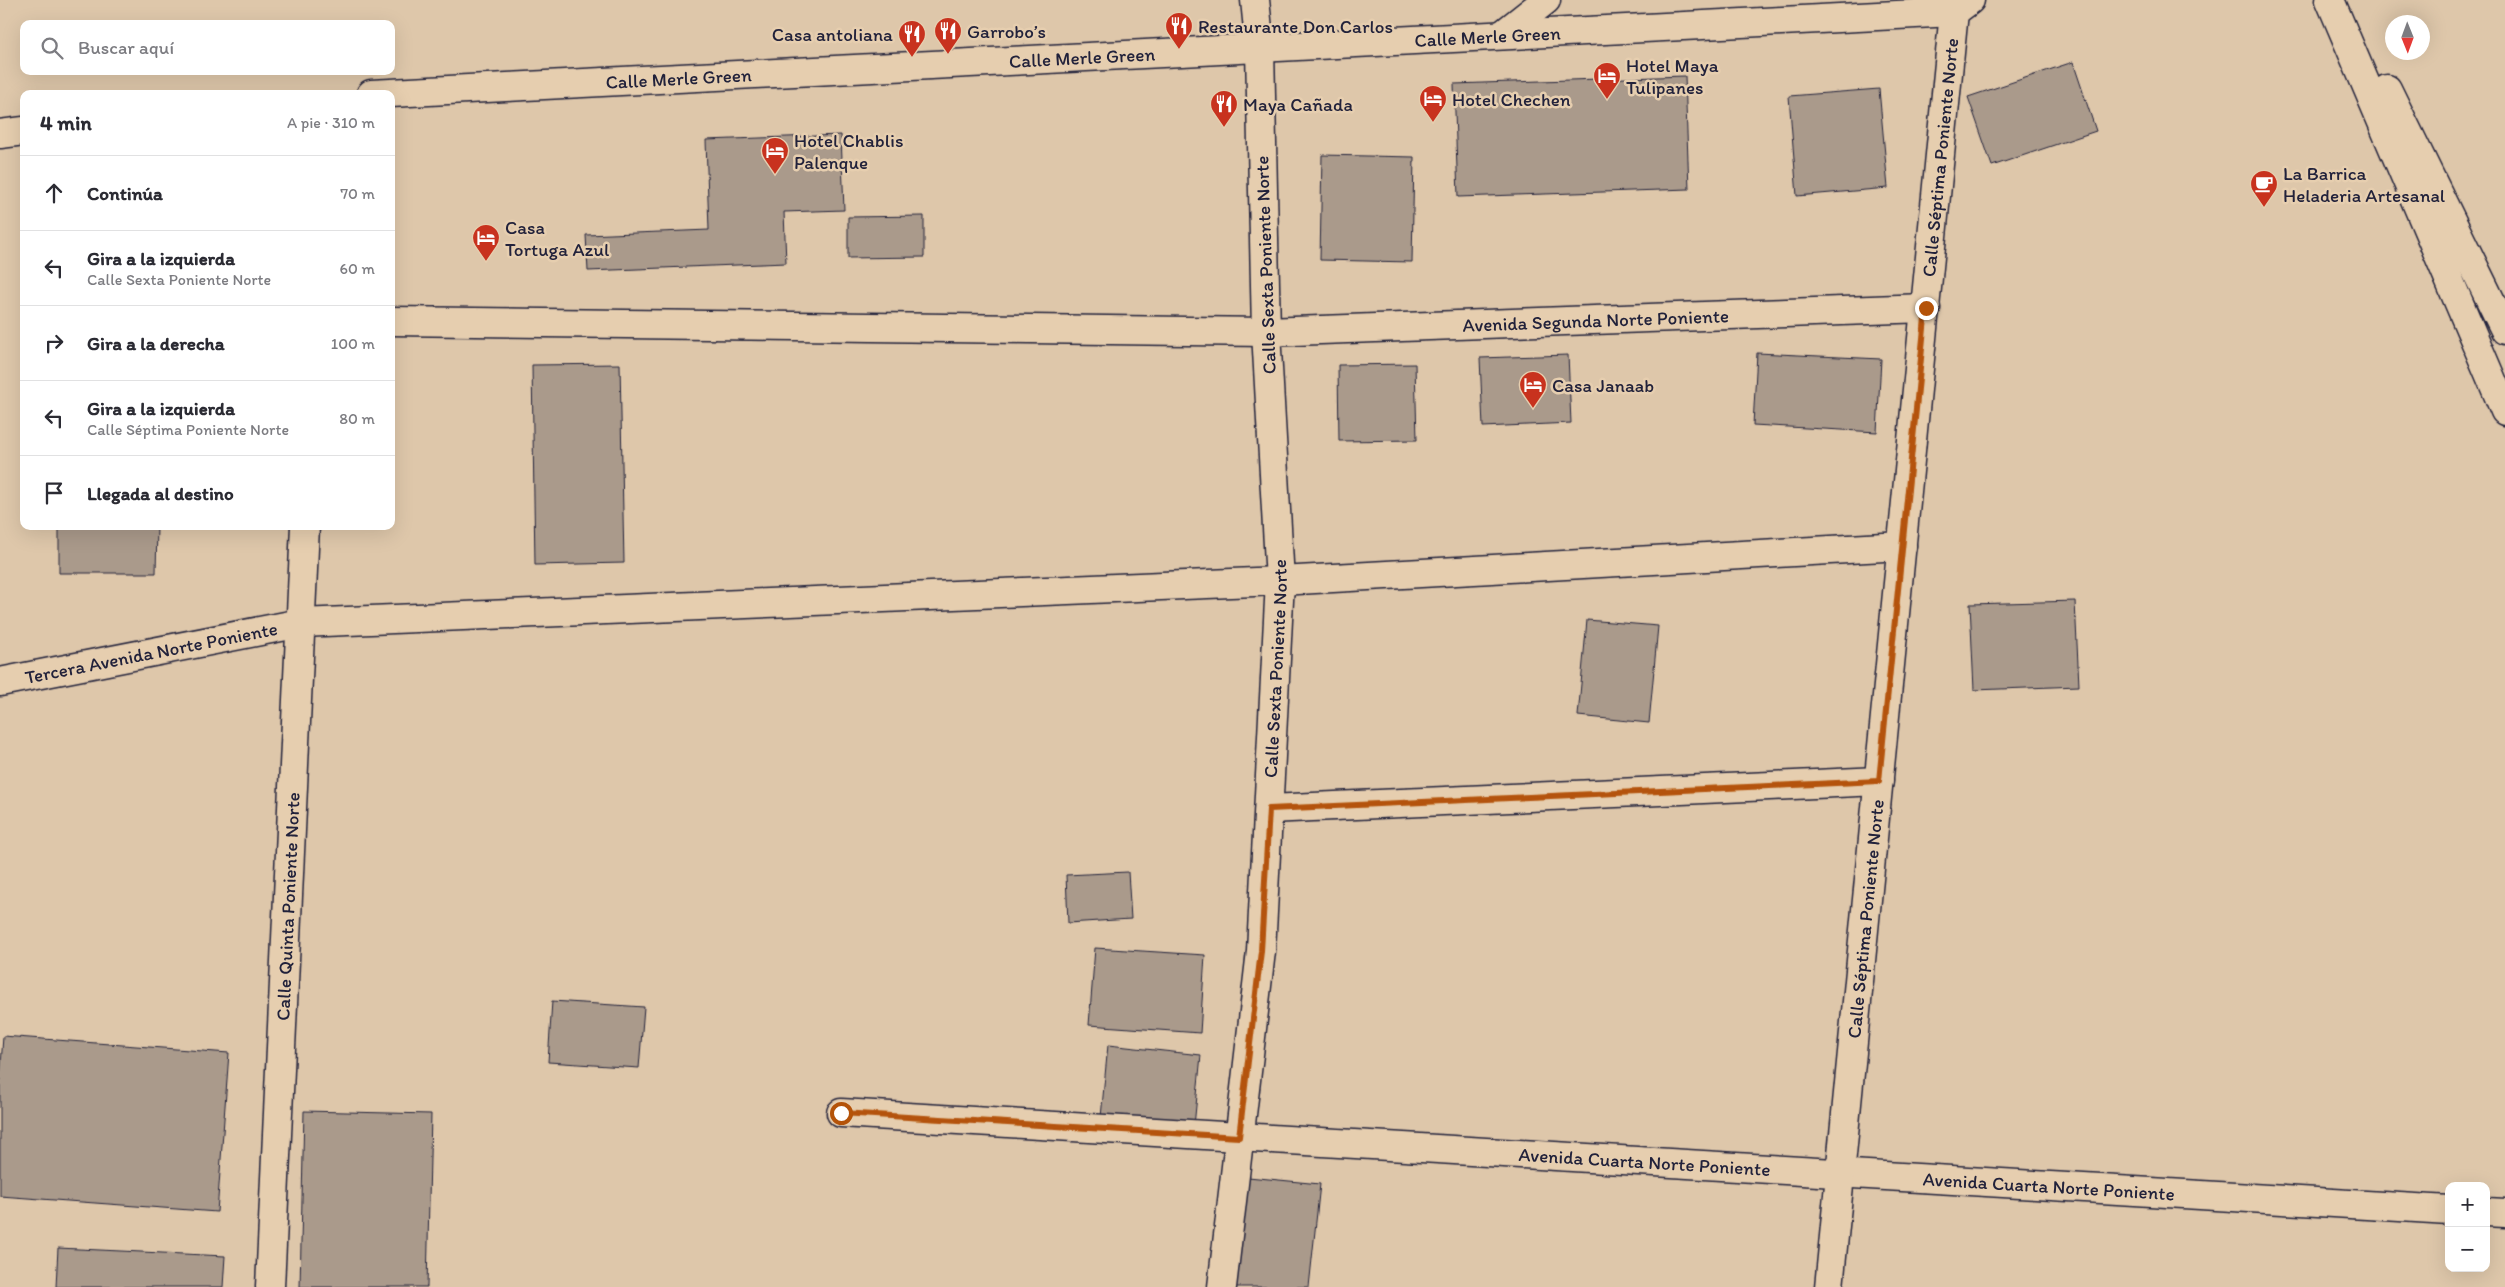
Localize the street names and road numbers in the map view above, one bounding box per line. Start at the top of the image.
street label: Calle Merle Green [1414,21,1561,52]
street label: Calle Séptima Poniente Norte [1917,37,1963,278]
street label: Calle Merle Green [1008,42,1156,73]
street label: Calle Merle Green [605,63,752,94]
street label: Calle Sexta Poniente Norte [1250,155,1281,375]
street label: Avenida Segunda Norte Poniente [1462,304,1729,337]
street label: Calle Sexta Poniente Norte [1259,559,1292,778]
street label: Tercera Avenida Norte Poniente [23,617,279,689]
street label: Calle Quinta Poniente Norte [271,792,305,1021]
street label: Calle Séptima Poniente Norte [1842,798,1889,1039]
street label: Avenida Cuarta Norte Poniente [1518,1143,1771,1181]
street label: Avenida Cuarta Norte Poniente [1922,1167,2175,1205]

